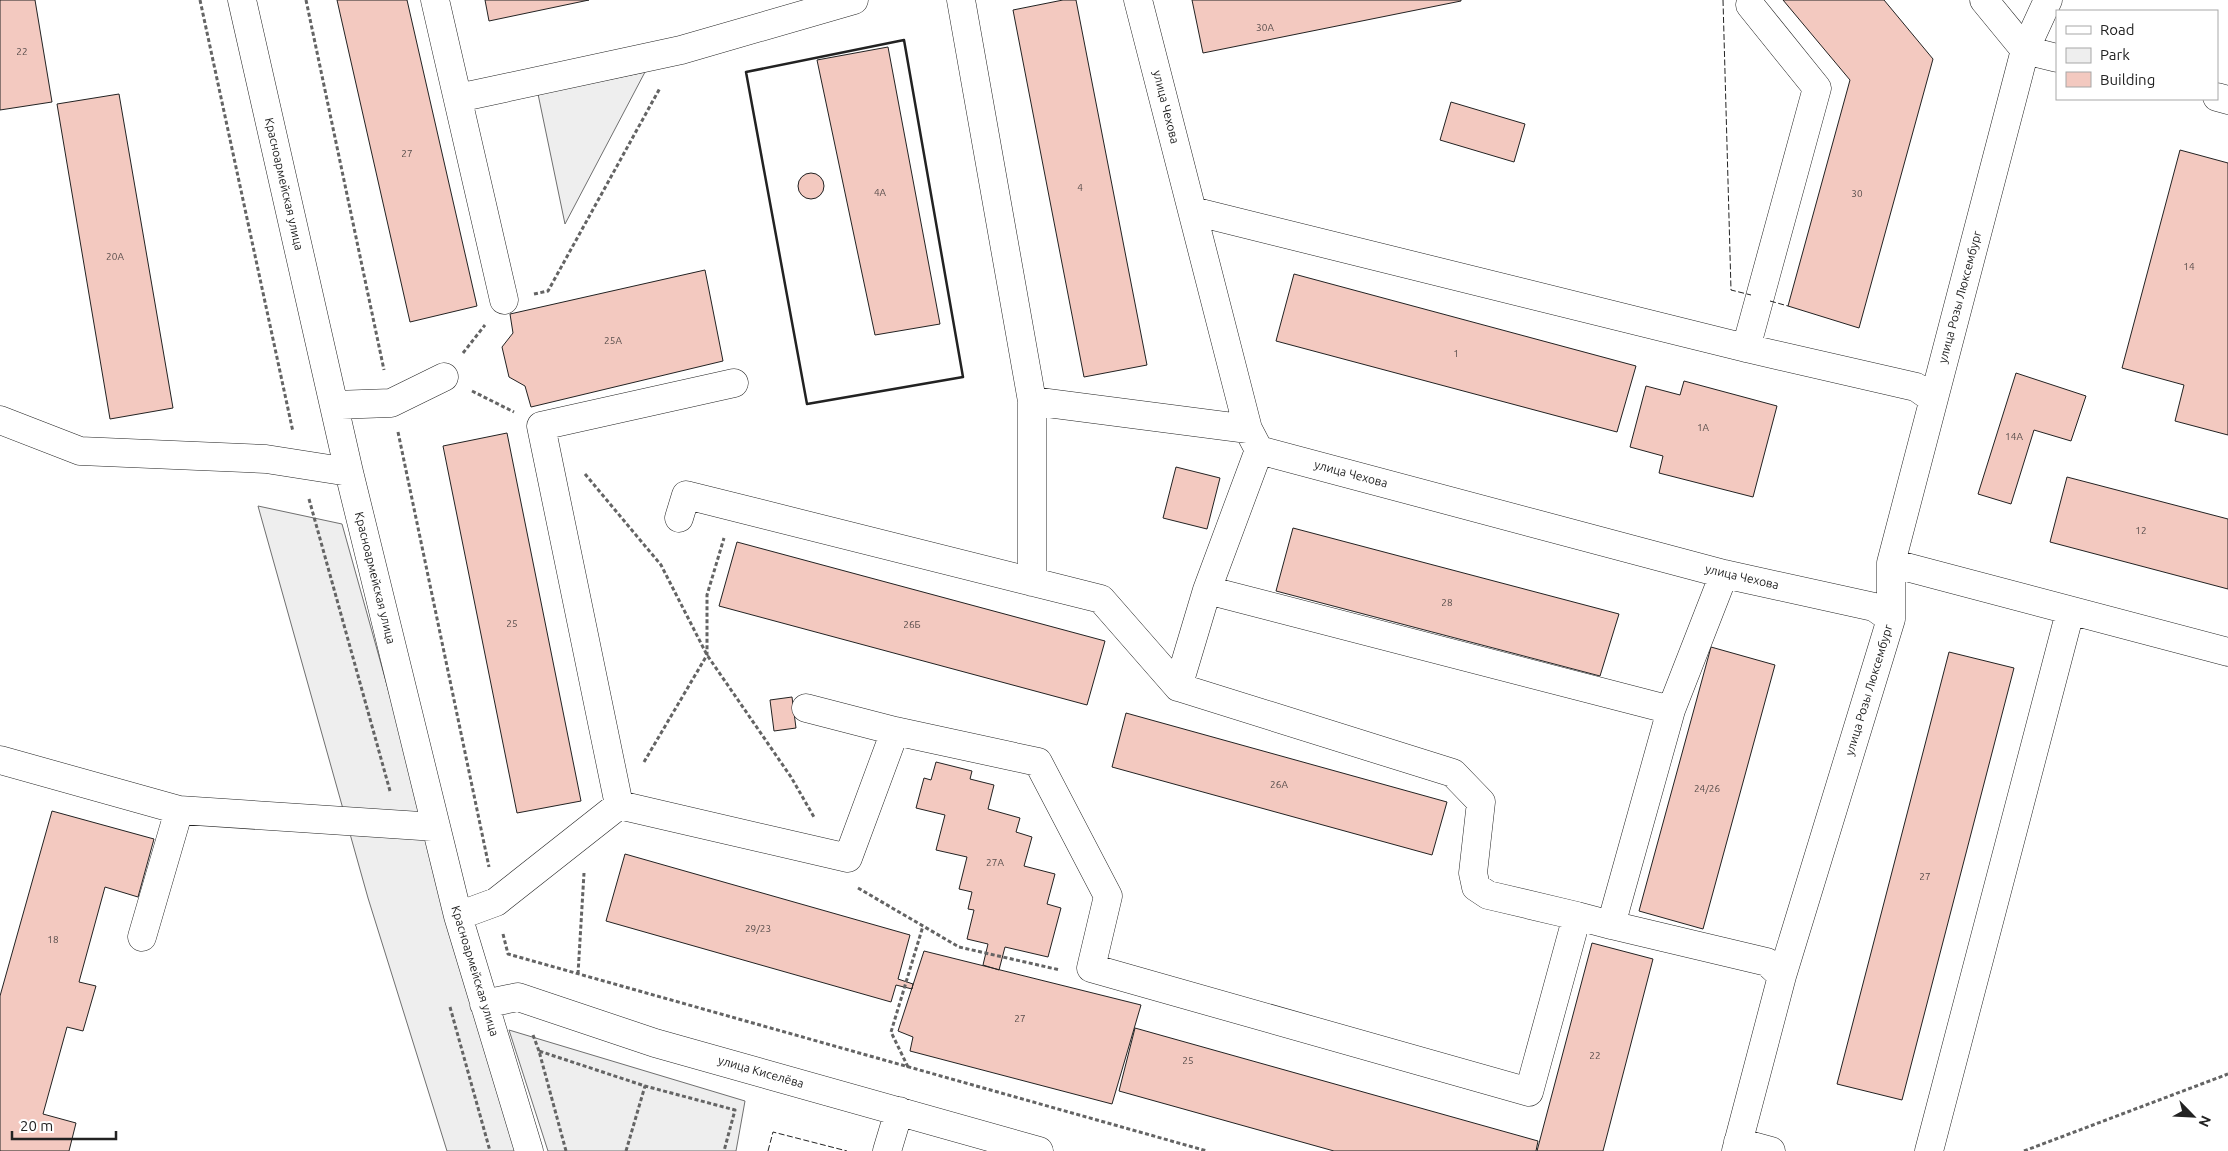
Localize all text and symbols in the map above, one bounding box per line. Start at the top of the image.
legend [2056,10,2218,100]
text: Road [2100,21,2135,38]
house number: 30А [1256,22,1274,33]
house number: 22 [16,46,28,57]
text: Park [2100,46,2130,63]
street label: улица Чехова [1151,69,1182,145]
text: Building [2100,71,2155,88]
street label: Красноармейская улица [263,116,306,251]
house number: 27 [401,148,413,159]
house number: 4 [1077,182,1083,193]
house number: 4А [874,187,887,198]
house number: 30 [1851,188,1863,199]
street label: улица Розы Люксембург [1936,229,1983,364]
house number: 20А [106,251,124,262]
house number: 14 [2183,261,2195,272]
house number: 25А [604,335,622,346]
house number: 1 [1453,348,1459,359]
house number: 1А [1697,422,1710,433]
house number: 14А [2005,431,2023,442]
street label: улица Чехова [1313,457,1389,490]
street label: Красноармейская улица [353,510,398,645]
house number: 12 [2135,525,2147,536]
street label: улица Чехова [1704,562,1780,591]
house number: 28 [1441,597,1453,608]
house number: 25 [506,618,518,629]
house number: 26Б [903,619,921,630]
street label: улица Розы Люксембург [1842,623,1895,757]
house number: 26А [1270,779,1288,790]
house number: 24/26 [1694,783,1720,794]
house number: 27А [986,857,1004,868]
house number: 27 [1919,871,1931,882]
street label: Красноармейская улица [449,904,502,1038]
house number: 29/23 [745,923,771,934]
house number: 18 [47,934,59,945]
house number: 27 [1014,1013,1026,1024]
house number: 22 [1589,1050,1601,1061]
street label: улица Киселёва [717,1053,806,1090]
house number: 25 [1182,1055,1194,1066]
north arrow [2168,1091,2218,1141]
scale bar [12,1108,116,1140]
text: N [2195,1113,2214,1129]
text: 20 m [20,1117,53,1134]

